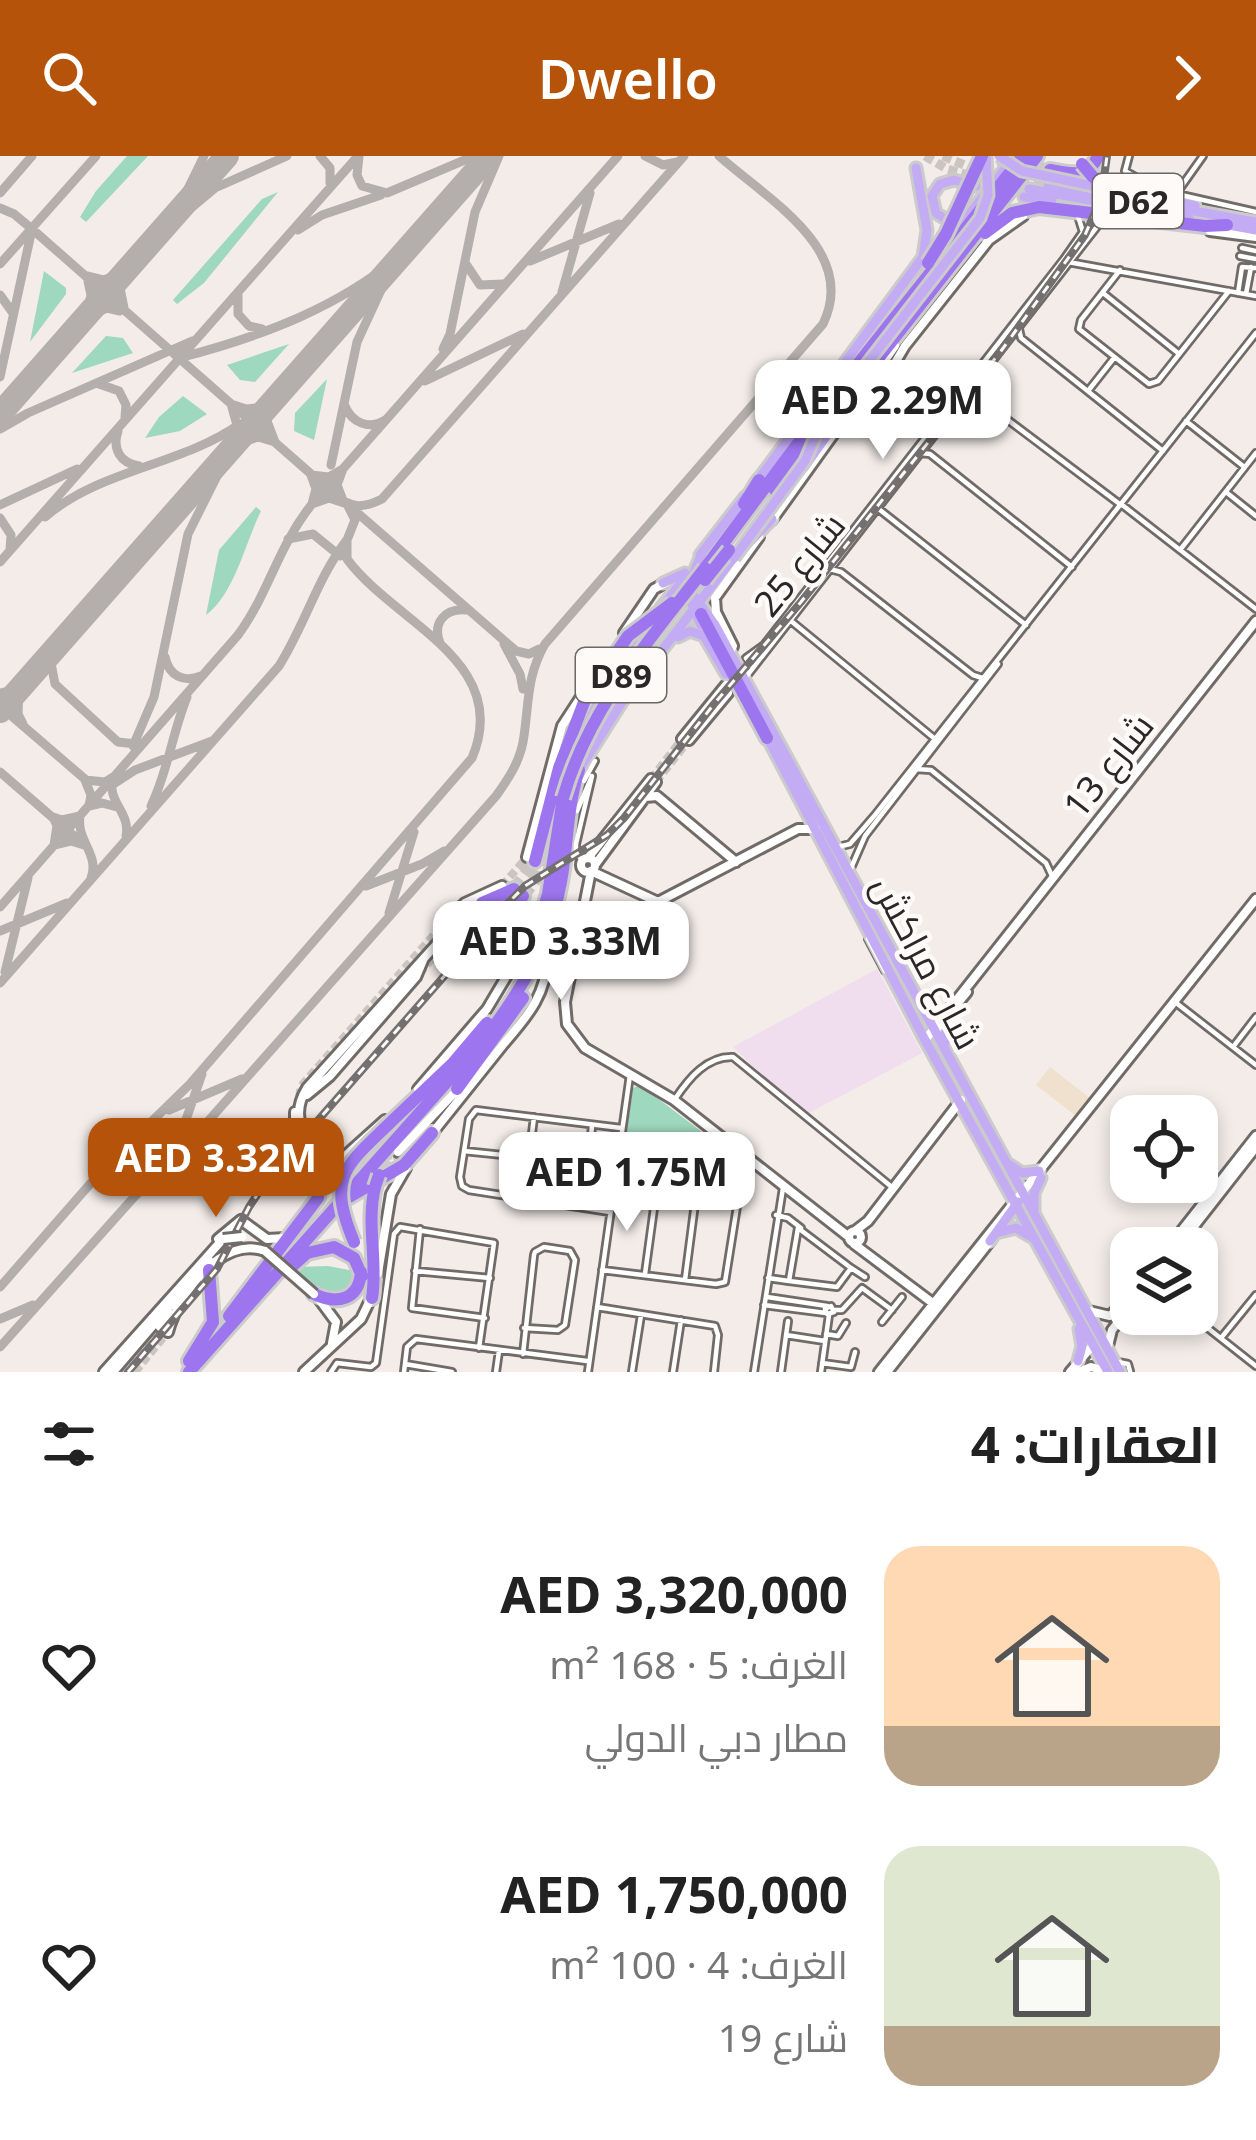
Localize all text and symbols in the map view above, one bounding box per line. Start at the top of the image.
text: Dwello [538,41,718,115]
icon: search [36,45,102,111]
icon: forward [1154,45,1220,111]
road number: D62 [1093,174,1183,228]
pin: AED 2.29M [746,360,1020,462]
text: AED 2.29M [782,372,984,425]
street label: شارع 25 [742,502,857,627]
road number: D89 [576,648,666,702]
street label: شارع 13 [1052,703,1165,828]
street label: شارع مراكش [860,867,993,1058]
pin: AED 3.33M [424,901,698,1003]
text: AED 3.33M [460,913,662,966]
map controls [1110,1095,1218,1335]
button: locate [1110,1095,1218,1203]
pin: AED 3.32M [79,1118,353,1220]
text: AED 3.32M [115,1130,317,1183]
pin: AED 1.75M [490,1132,764,1234]
text: AED 1.75M [526,1144,728,1197]
button: layers [1110,1227,1218,1335]
text: العقارات: 4 [971,1408,1220,1478]
icon: filters [36,1411,102,1477]
text: AED 3,320,000 [500,1558,848,1628]
icon: home [980,1594,1124,1738]
icon: heart [36,1633,102,1699]
text: الغرف: 5 · 168 m² [549,1637,848,1690]
text: مطار دبي الدولي [585,1710,848,1763]
text: AED 1,750,000 [500,1858,848,1928]
icon: home [980,1894,1124,2038]
icon: heart [36,1933,102,1999]
text: الغرف: 4 · 100 m² [549,1937,848,1990]
text: شارع 19 [718,2010,848,2063]

